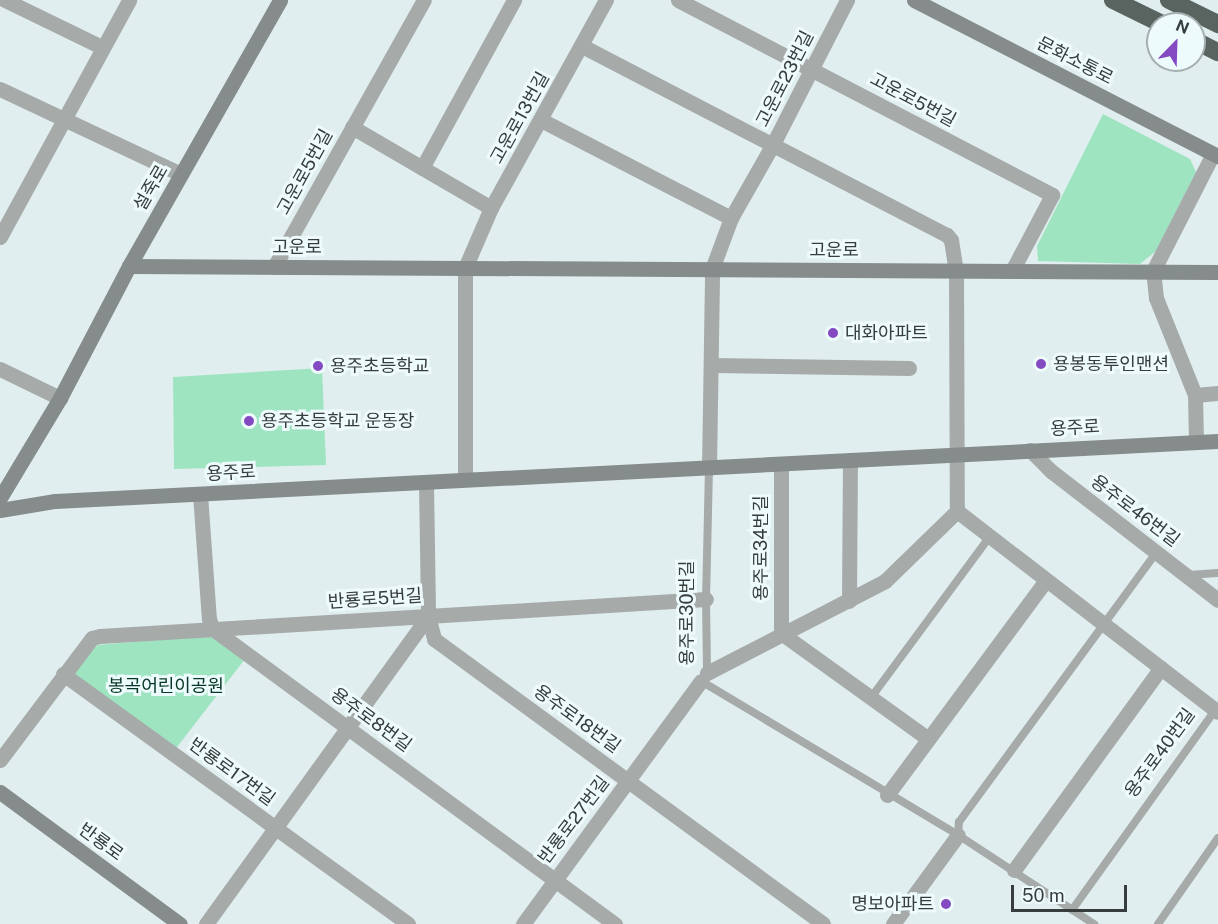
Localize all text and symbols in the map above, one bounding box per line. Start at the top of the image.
north arrow [1146,12,1206,72]
text: N [1173,16,1192,38]
street label: 고운로23번길 [752,27,818,131]
street label: 문화소통로 [1033,33,1117,89]
street label: 고운로13번길 [486,68,554,168]
street label: 고운로5번길 [866,68,960,132]
street label: 고운로5번길 [273,126,337,218]
street label: 설죽로 [129,161,173,215]
street label: 고운로 [272,236,322,258]
street label: 고운로 [809,239,859,261]
place label: 대화아파트 [845,322,928,344]
marker: 대화아파트 [826,326,840,340]
place label: 용봉동투인맨션 [1053,353,1169,375]
place label: 용주초등학교 [330,355,429,377]
marker: 용봉동투인맨션 [1034,357,1048,371]
marker: 용주초등학교 [311,359,325,373]
place label: 용주초등학교 운동장 [261,410,414,432]
marker: 용주초등학교 운동장 [242,414,256,428]
street label: 용주로 [1050,416,1100,440]
street label: 용주로 [206,461,256,485]
street label: 용주로46번길 [1086,471,1184,551]
street label: 용주로34번길 [750,495,772,601]
street label: 용주로30번길 [676,560,698,666]
street label: 반룡로5번길 [327,585,423,613]
park label: 봉곡어린이공원 [108,675,224,697]
street label: 용주로18번길 [529,680,625,758]
street label: 용주로8번길 [326,684,416,756]
street label: 용주로40번길 [1120,704,1200,802]
street label: 반룡로17번길 [185,734,279,810]
street label: 반룡로27번길 [534,772,614,868]
street label: 반룡로 [75,819,127,865]
scale bar [1014,873,1130,911]
text: 50 m [1022,885,1065,906]
place label: 명보아파트 [851,893,934,915]
marker: 명보아파트 [939,897,953,911]

